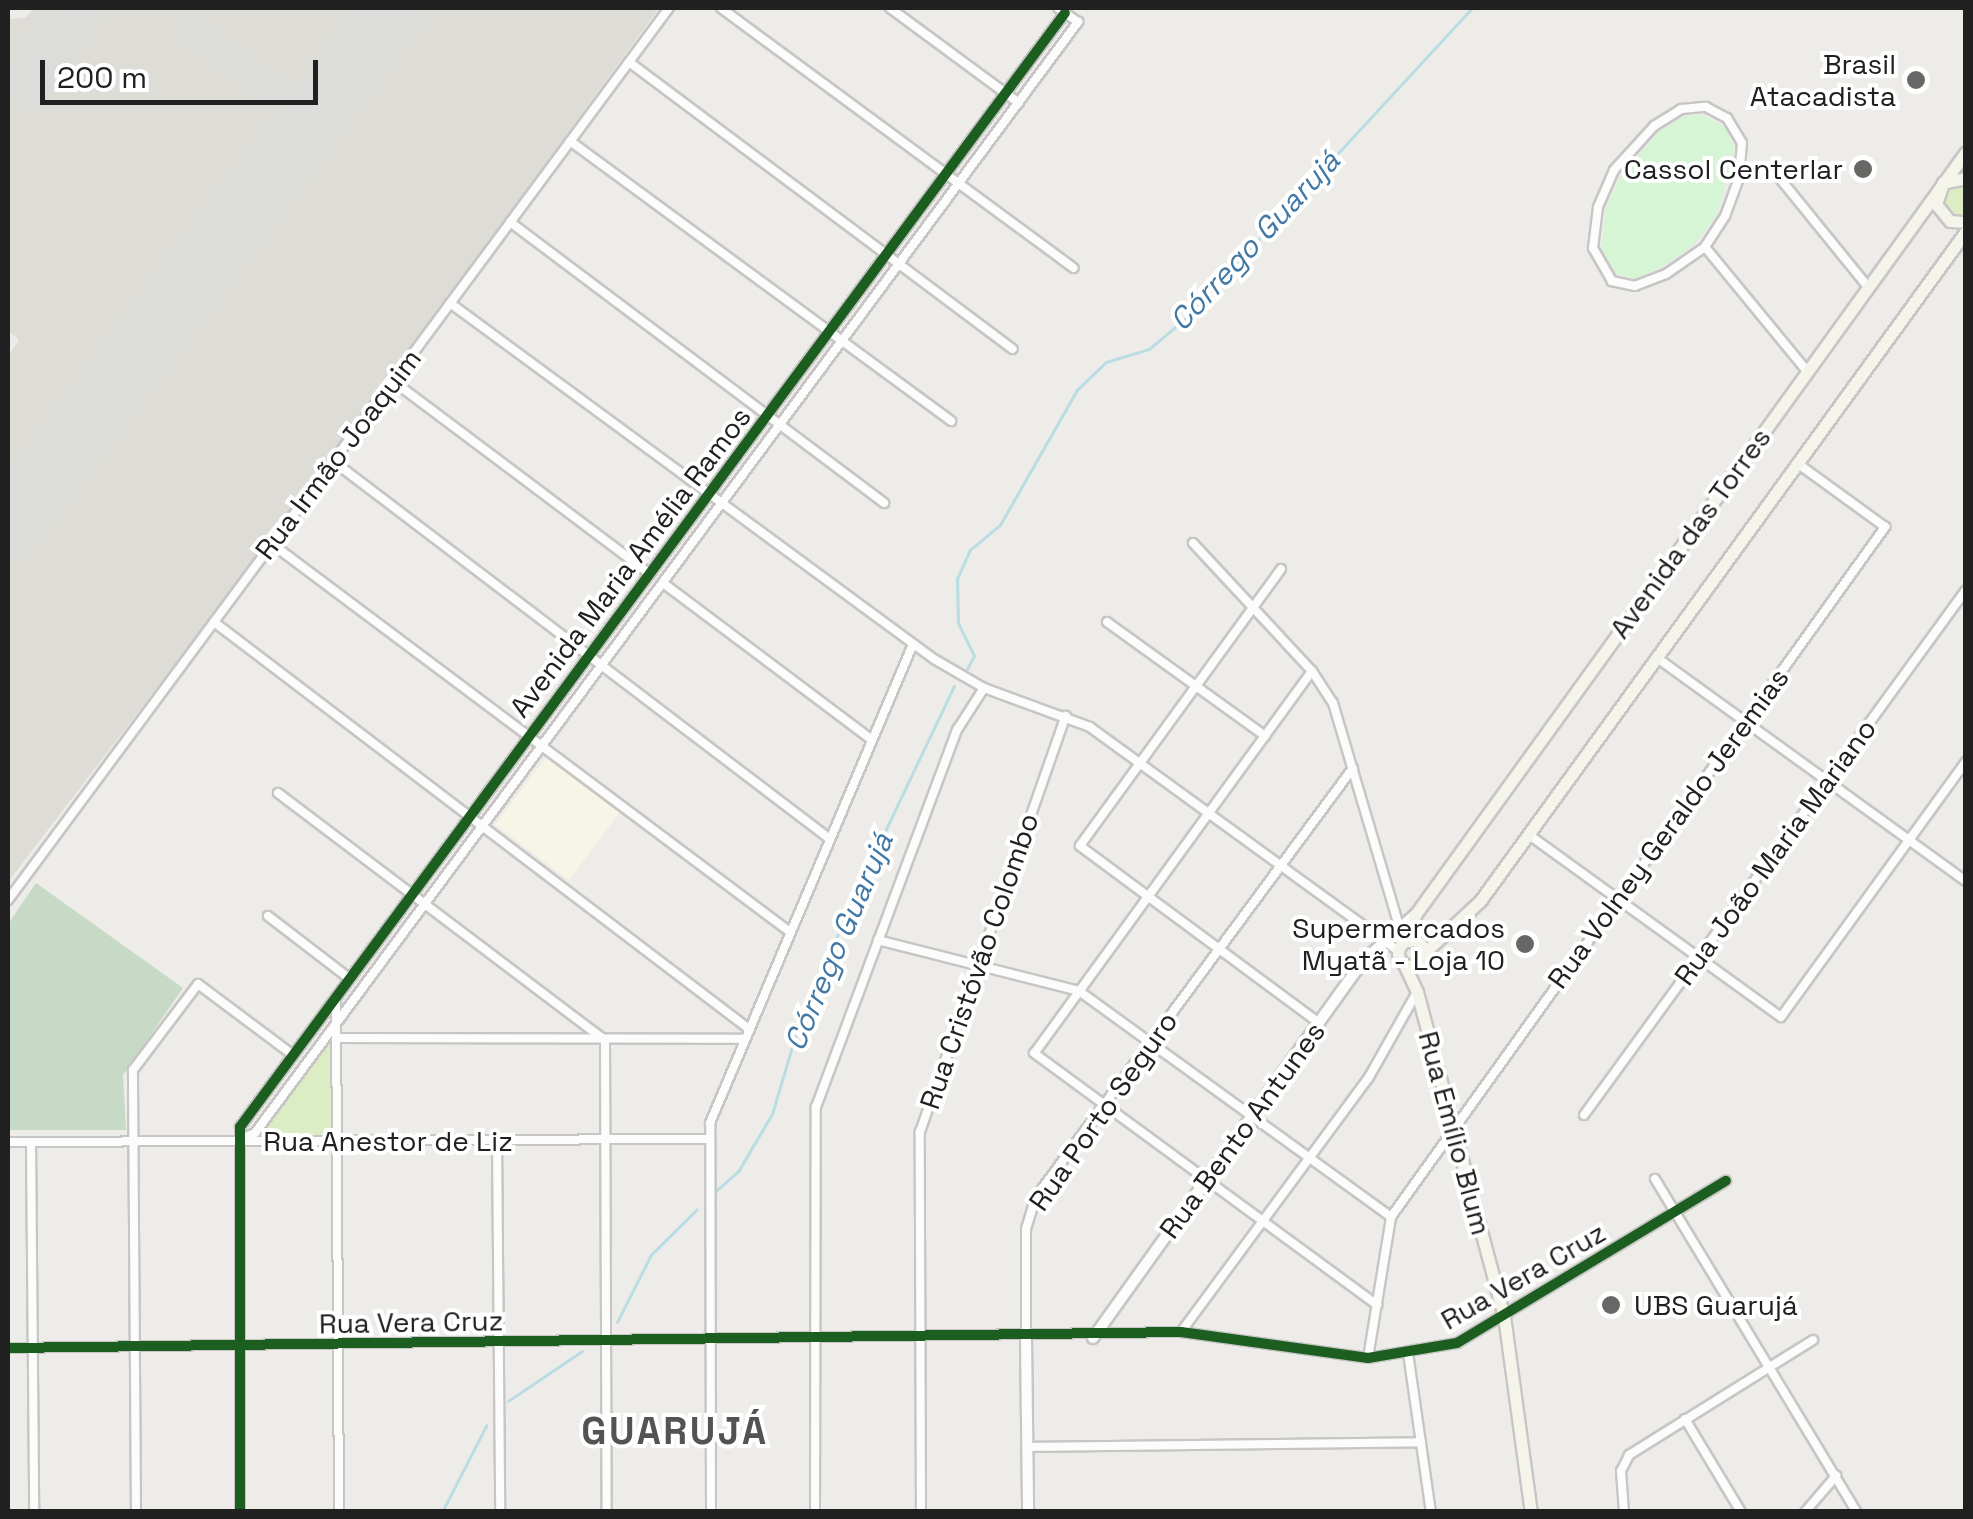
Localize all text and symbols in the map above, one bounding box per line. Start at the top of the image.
scale bar [45,40,322,102]
place label: Brasil Atacadista [1750,47,1896,113]
text: 200 m [57,58,147,97]
marker: Brasil Atacadista [1905,69,1927,91]
water label: Córrego Guarujá [1162,144,1348,338]
place label: Cassol Centerlar [1624,152,1843,186]
marker: Cassol Centerlar [1852,158,1874,180]
street label: Rua Irmão Joaquim [248,342,428,566]
street label: Avenida Maria Amélia Ramos [502,400,758,724]
street label: Avenida das Torres [1602,421,1778,645]
street label: Rua Volney Geraldo Jeremias [1540,661,1796,995]
street label: Rua João Maria Mariano [1667,712,1883,992]
street label: Rua Cristóvão Colombo [913,809,1045,1113]
water label: Córrego Guarujá [777,828,901,1056]
place label: Supermercados Myatã - Loja 10 [1292,911,1505,977]
marker: Supermercados Myatã - Loja 10 [1514,933,1536,955]
street label: Rua Porto Seguro [1022,1005,1184,1217]
street label: Rua Bento Antunes [1152,1015,1332,1245]
street label: Rua Emílio Blum [1412,1027,1498,1239]
street label: Rua Anestor de Liz [263,1124,513,1158]
street label: Rua Vera Cruz [1435,1215,1611,1337]
place label: UBS Guarujá [1634,1288,1798,1322]
marker: UBS Guarujá [1598,1292,1624,1318]
street label: Rua Vera Cruz [318,1304,504,1340]
district label: GUARUJÁ [581,1409,769,1455]

